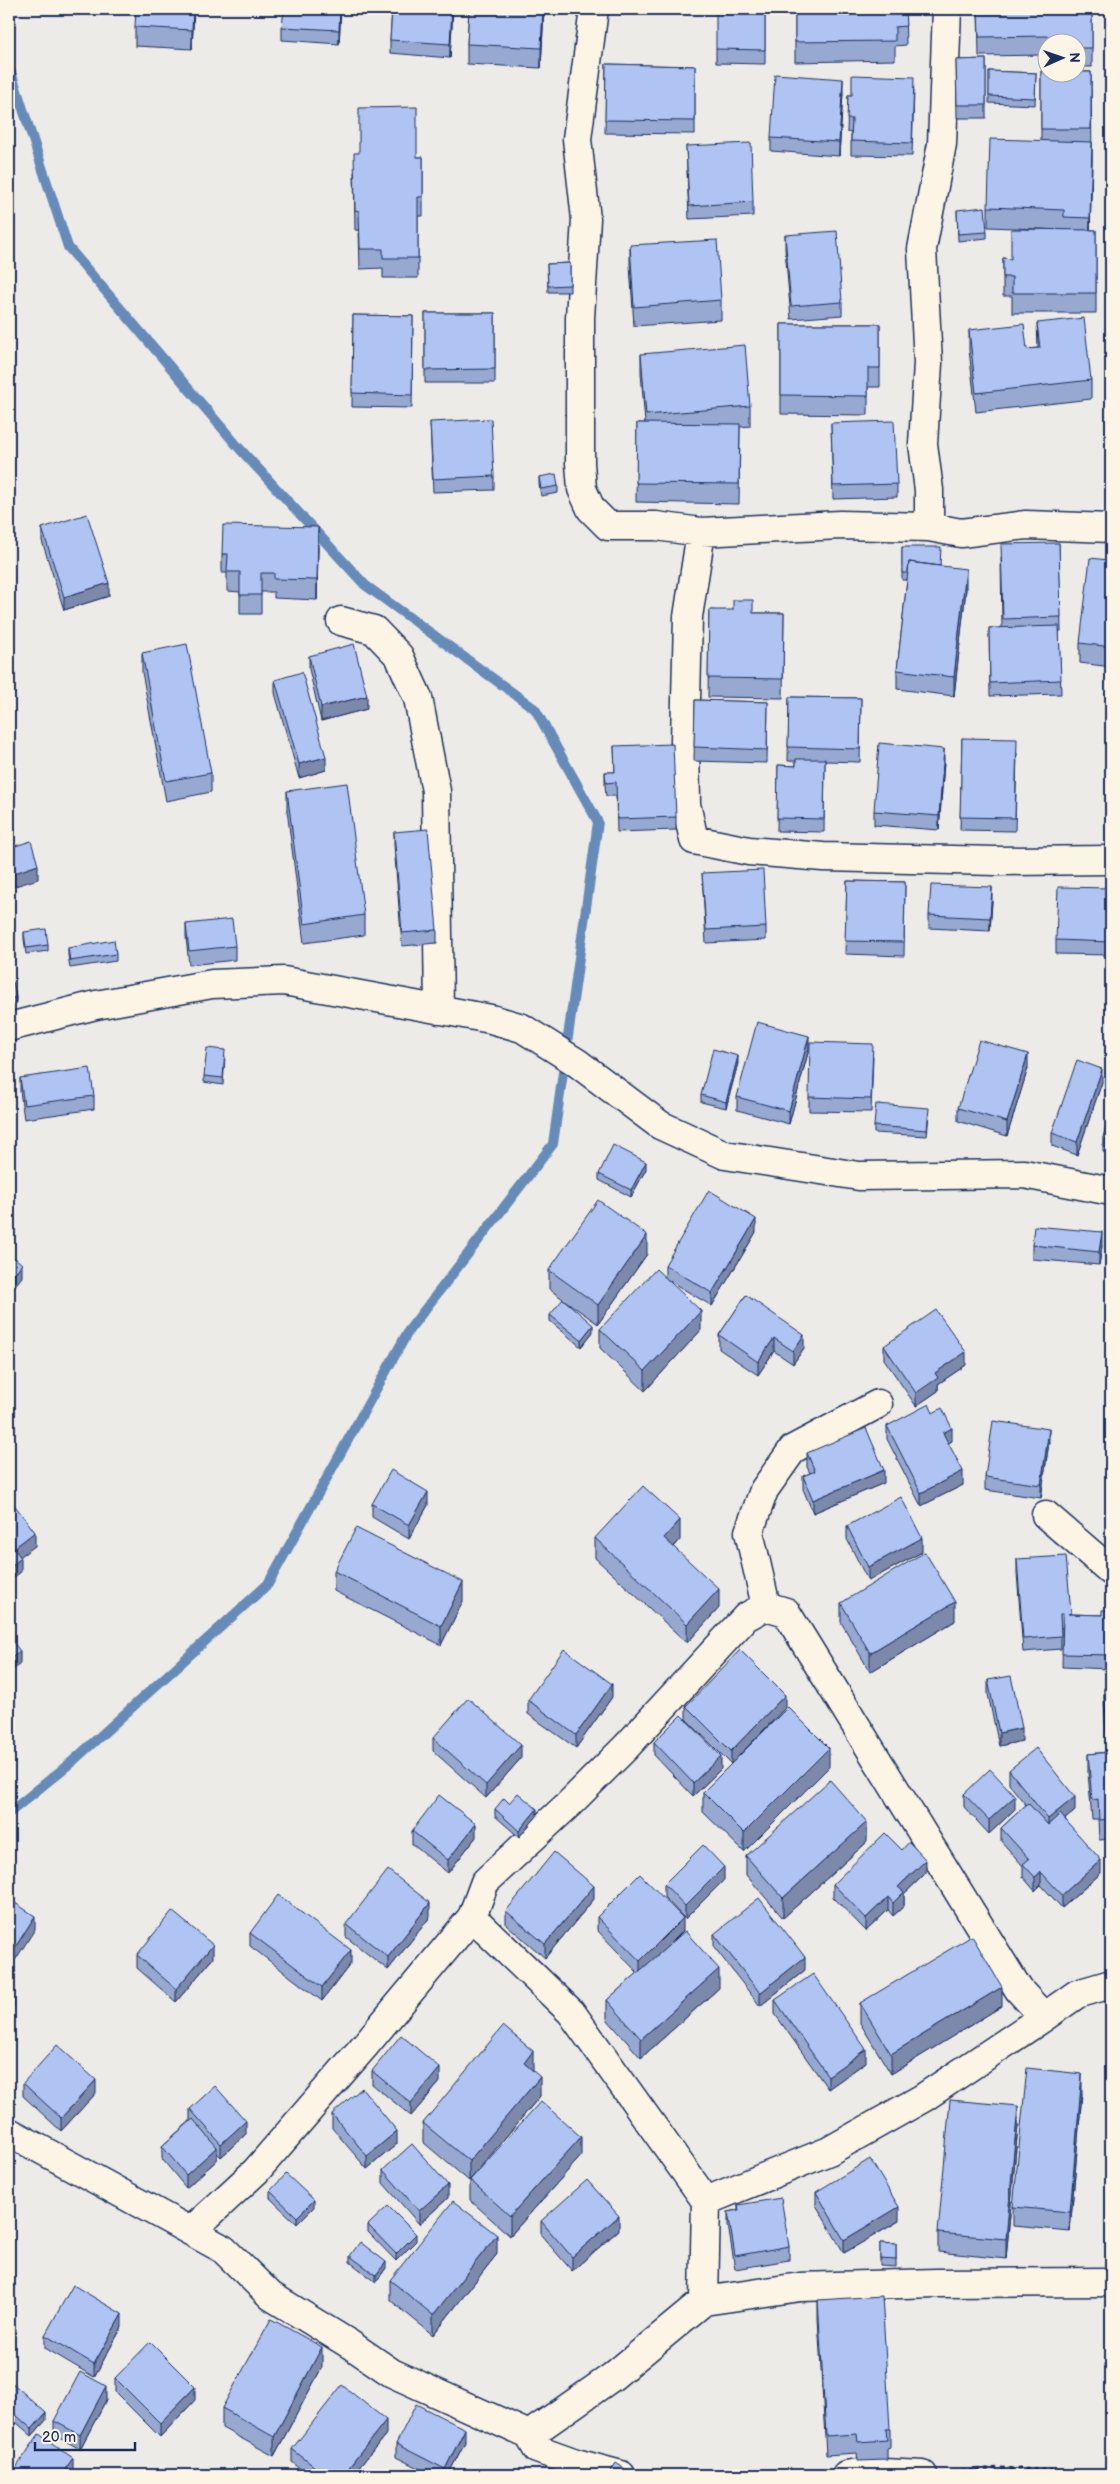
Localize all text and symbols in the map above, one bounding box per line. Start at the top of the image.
north arrow [1038,32,1088,82]
text: N [1066,52,1083,63]
scale bar [35,2419,135,2451]
text: 20 m [42,2428,76,2447]

